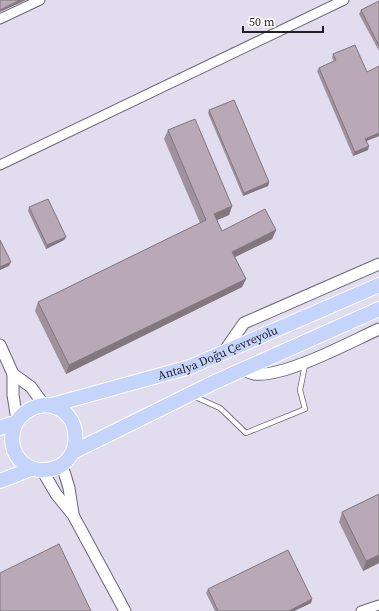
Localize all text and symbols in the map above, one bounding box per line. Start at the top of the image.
scale bar [243,8,323,34]
text: 50 m [249,14,275,30]
street label: Antalya Doğu Çevreyolu [156,322,280,384]

